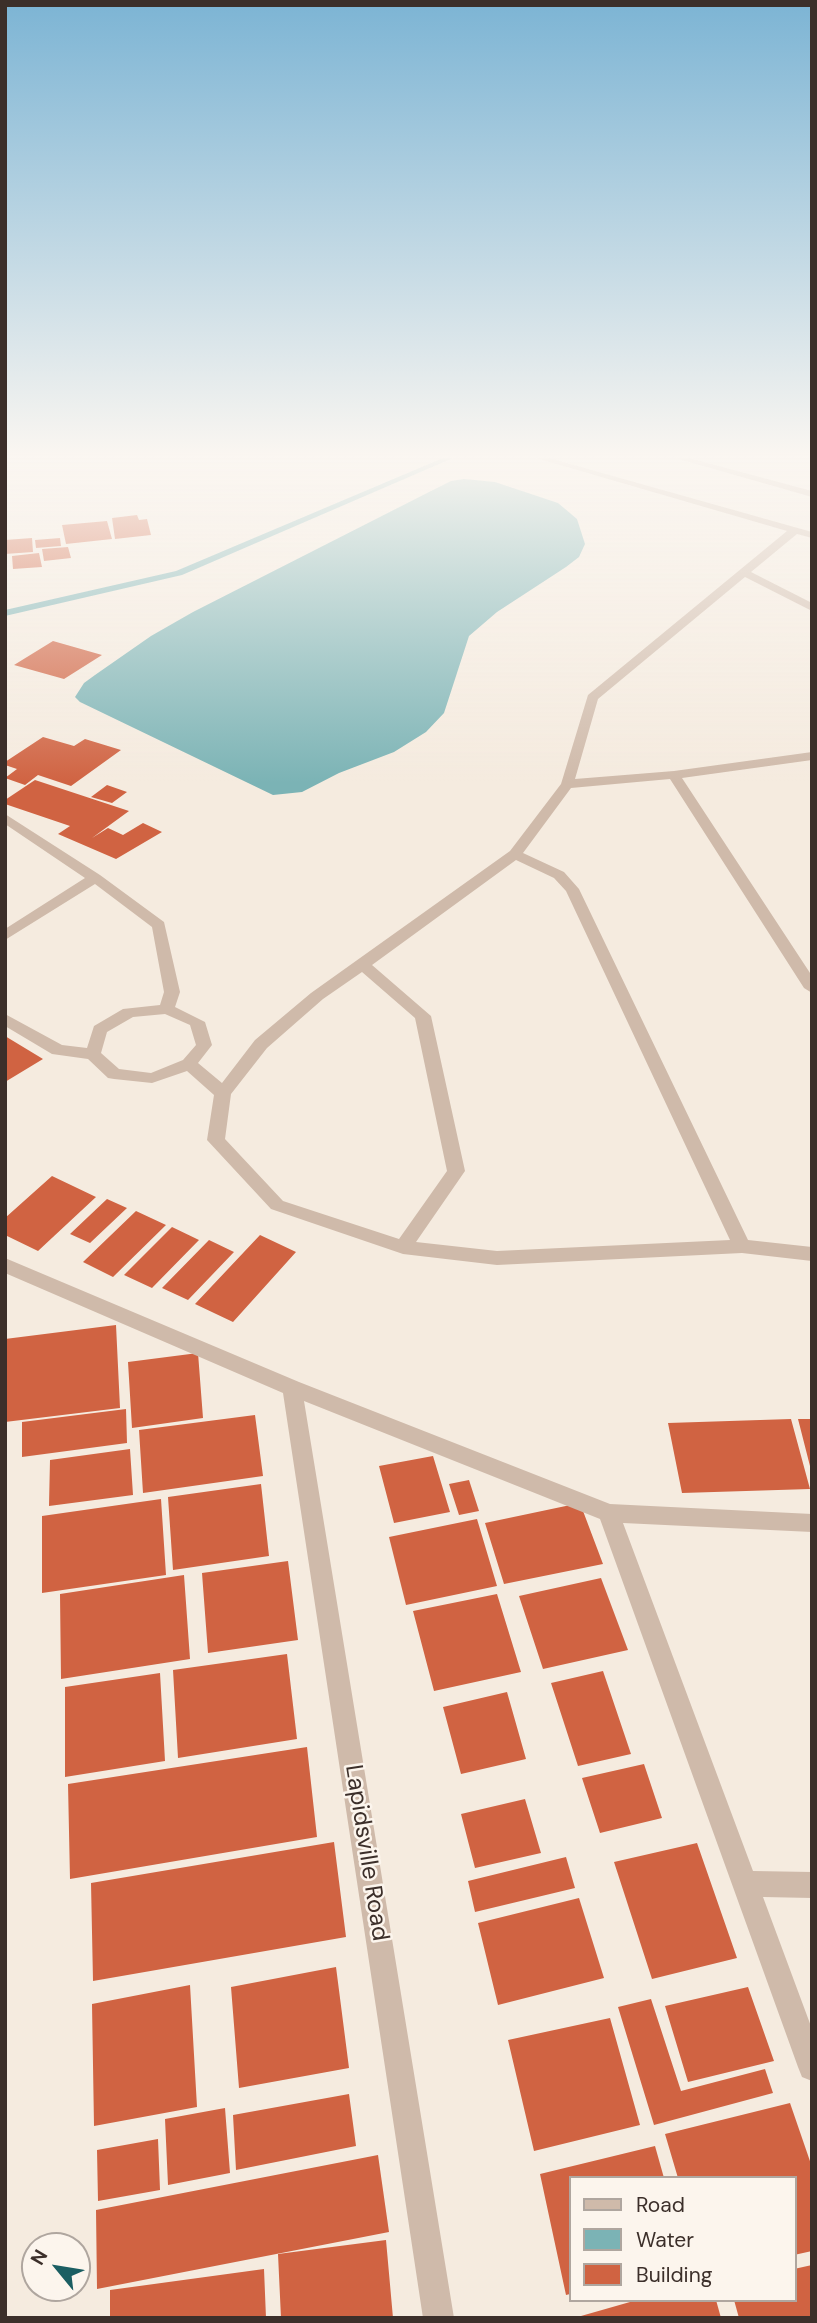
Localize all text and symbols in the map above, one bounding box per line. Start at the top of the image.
street label: Lapidsville Road [338,1763,394,1943]
legend [568,2176,796,2302]
text: Road [636,2191,685,2219]
text: Water [636,2226,694,2254]
north arrow [21,2232,91,2302]
text: N [25,2245,53,2270]
text: Building [636,2261,712,2289]

